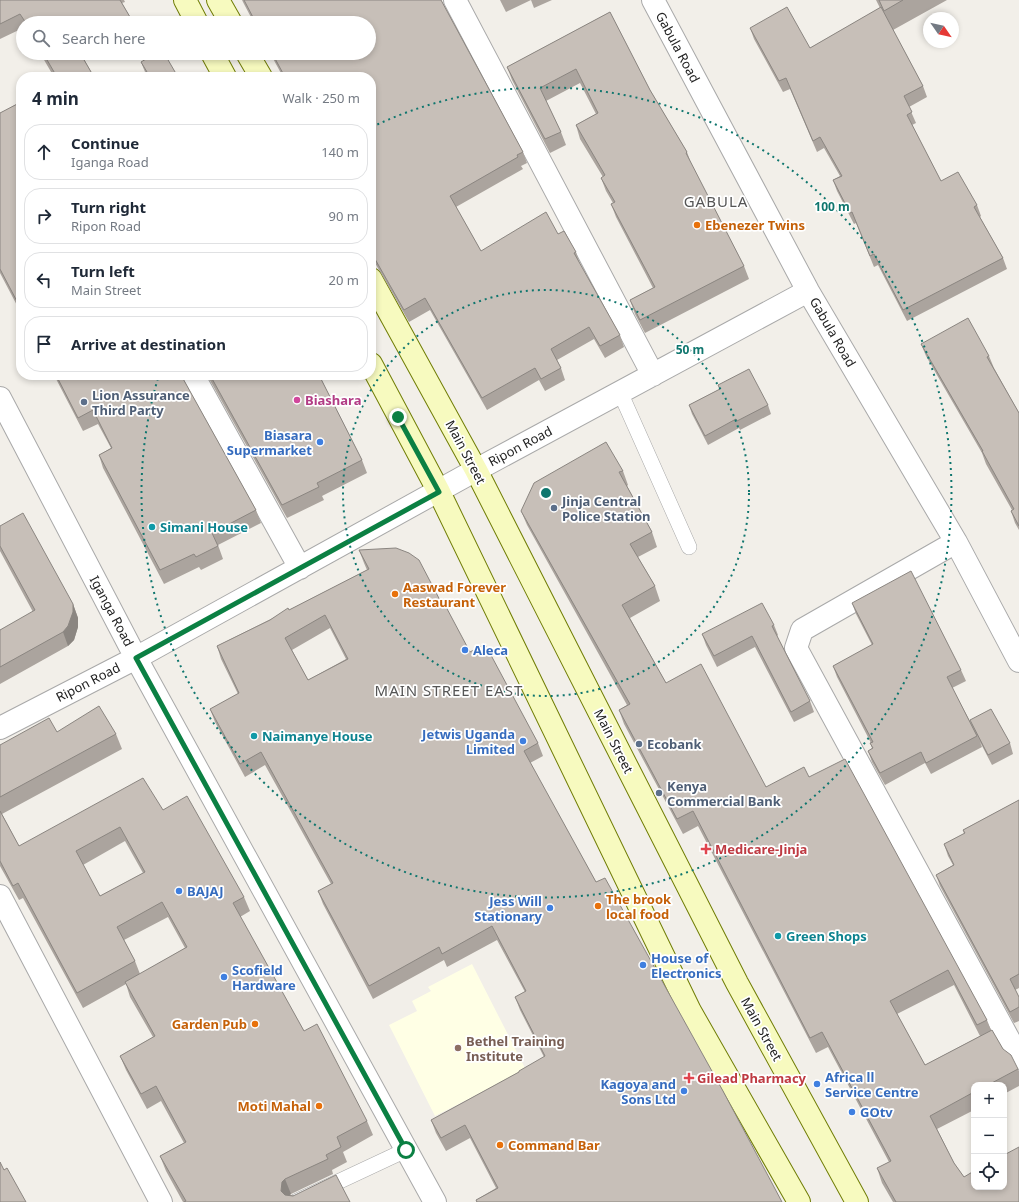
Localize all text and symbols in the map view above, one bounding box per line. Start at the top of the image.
street label: Gabula Road [652,8,704,86]
north arrow [923,12,959,48]
search box [16,16,376,60]
icon: search [30,27,52,49]
text: Search here [62,28,145,48]
text: 4 min [32,87,79,110]
text: Walk · 250 m [282,89,360,107]
text: Continue [71,133,139,153]
icon: ahead [33,141,55,163]
text: 140 m [321,143,359,161]
text: Iganga Road [71,153,149,171]
district label: GABULA [684,191,748,211]
text: Turn right [71,197,146,217]
text: 100 m [814,198,850,215]
icon: right [33,205,55,227]
text: 90 m [329,207,359,225]
place label: Ebenezer Twins [705,216,805,234]
text: Ripon Road [71,217,141,235]
marker: Ebenezer Twins [692,220,702,230]
text: Turn left [71,261,135,281]
icon: left [33,269,55,291]
text: 20 m [329,271,359,289]
text: Main Street [71,281,141,299]
street label: Gabula Road [806,294,860,370]
icon: arrive [33,333,55,355]
text: Arrive at destination [71,334,226,354]
text: 50 m [676,341,704,358]
place label: Lion Assurance Third Party [92,386,190,419]
place label: Biashara [305,391,361,409]
marker: Biashara [292,395,302,405]
marker: Lion Assurance Third Party [79,397,89,407]
route end [389,408,407,426]
street label: Main Street [442,417,491,487]
street label: Ripon Road [485,422,555,470]
place label: Biasara Supermarket [227,426,312,459]
marker: Biasara Supermarket [315,437,325,447]
centre of rings [539,486,553,500]
place label: Jinja Central Police Station [561,492,651,525]
marker: Jinja Central Police Station [549,503,559,513]
place label: Simani House [160,518,248,536]
marker: Simani House [147,522,157,532]
street label: Iganga Road [86,572,138,650]
place label: Aaswad Forever Restaurant [403,578,506,611]
marker: Aaswad Forever Restaurant [390,589,400,599]
place label: Aleca [473,641,508,659]
marker: Aleca [460,645,470,655]
street label: Ripon Road [53,658,123,706]
district label: MAIN STREET EAST [375,680,523,700]
street label: Main Street [590,706,638,777]
place label: Jetwis Uganda Limited [421,725,515,758]
place label: Naimanye House [262,727,373,745]
marker: Naimanye House [249,731,259,741]
place label: Ecobank [647,735,703,753]
marker: Jetwis Uganda Limited [518,736,528,746]
marker: Ecobank [634,739,644,749]
place label: Kenya Commercial Bank [667,777,782,810]
marker: Kenya Commercial Bank [654,788,664,798]
place label: Medicare-Jinja [715,840,807,858]
marker: Medicare-Jinja [700,843,712,855]
place label: BAJAJ [187,882,224,900]
marker: BAJAJ [174,886,184,896]
place label: The brook local food [606,890,672,923]
place label: Jess Will Stationary [474,892,543,925]
marker: The brook local food [593,901,603,911]
marker: Jess Will Stationary [545,903,555,913]
place label: Green Shops [786,927,867,945]
marker: Green Shops [773,931,783,941]
place label: House of Electronics [651,949,722,982]
marker: House of Electronics [638,960,648,970]
place label: Scofield Hardware [232,961,296,994]
marker: Scofield Hardware [219,972,229,982]
street label: Main Street [737,994,787,1064]
place label: Garden Pub [172,1015,247,1033]
marker: Garden Pub [250,1019,260,1029]
place label: Bethel Training Institute [466,1032,565,1065]
marker: Bethel Training Institute [453,1043,463,1053]
place label: Africa ll Service Centre [825,1068,919,1101]
place label: Gilead Pharmacy [697,1069,807,1087]
marker: Gilead Pharmacy [684,1073,694,1083]
place label: Kagoya and Sons Ltd [600,1075,676,1108]
marker: Africa ll Service Centre [812,1079,822,1089]
map controls [971,1082,1007,1190]
button: + [971,1082,1007,1118]
marker: Kagoya and Sons Ltd [679,1086,689,1096]
place label: Moti Mahal [238,1097,311,1115]
marker: Moti Mahal [314,1101,324,1111]
place label: GOtv [860,1103,893,1121]
marker: GOtv [847,1107,857,1117]
button: − [971,1118,1007,1154]
place label: Command Bar [508,1136,600,1154]
marker: Command Bar [495,1140,505,1150]
route start [397,1141,415,1159]
button: locate [971,1154,1007,1190]

